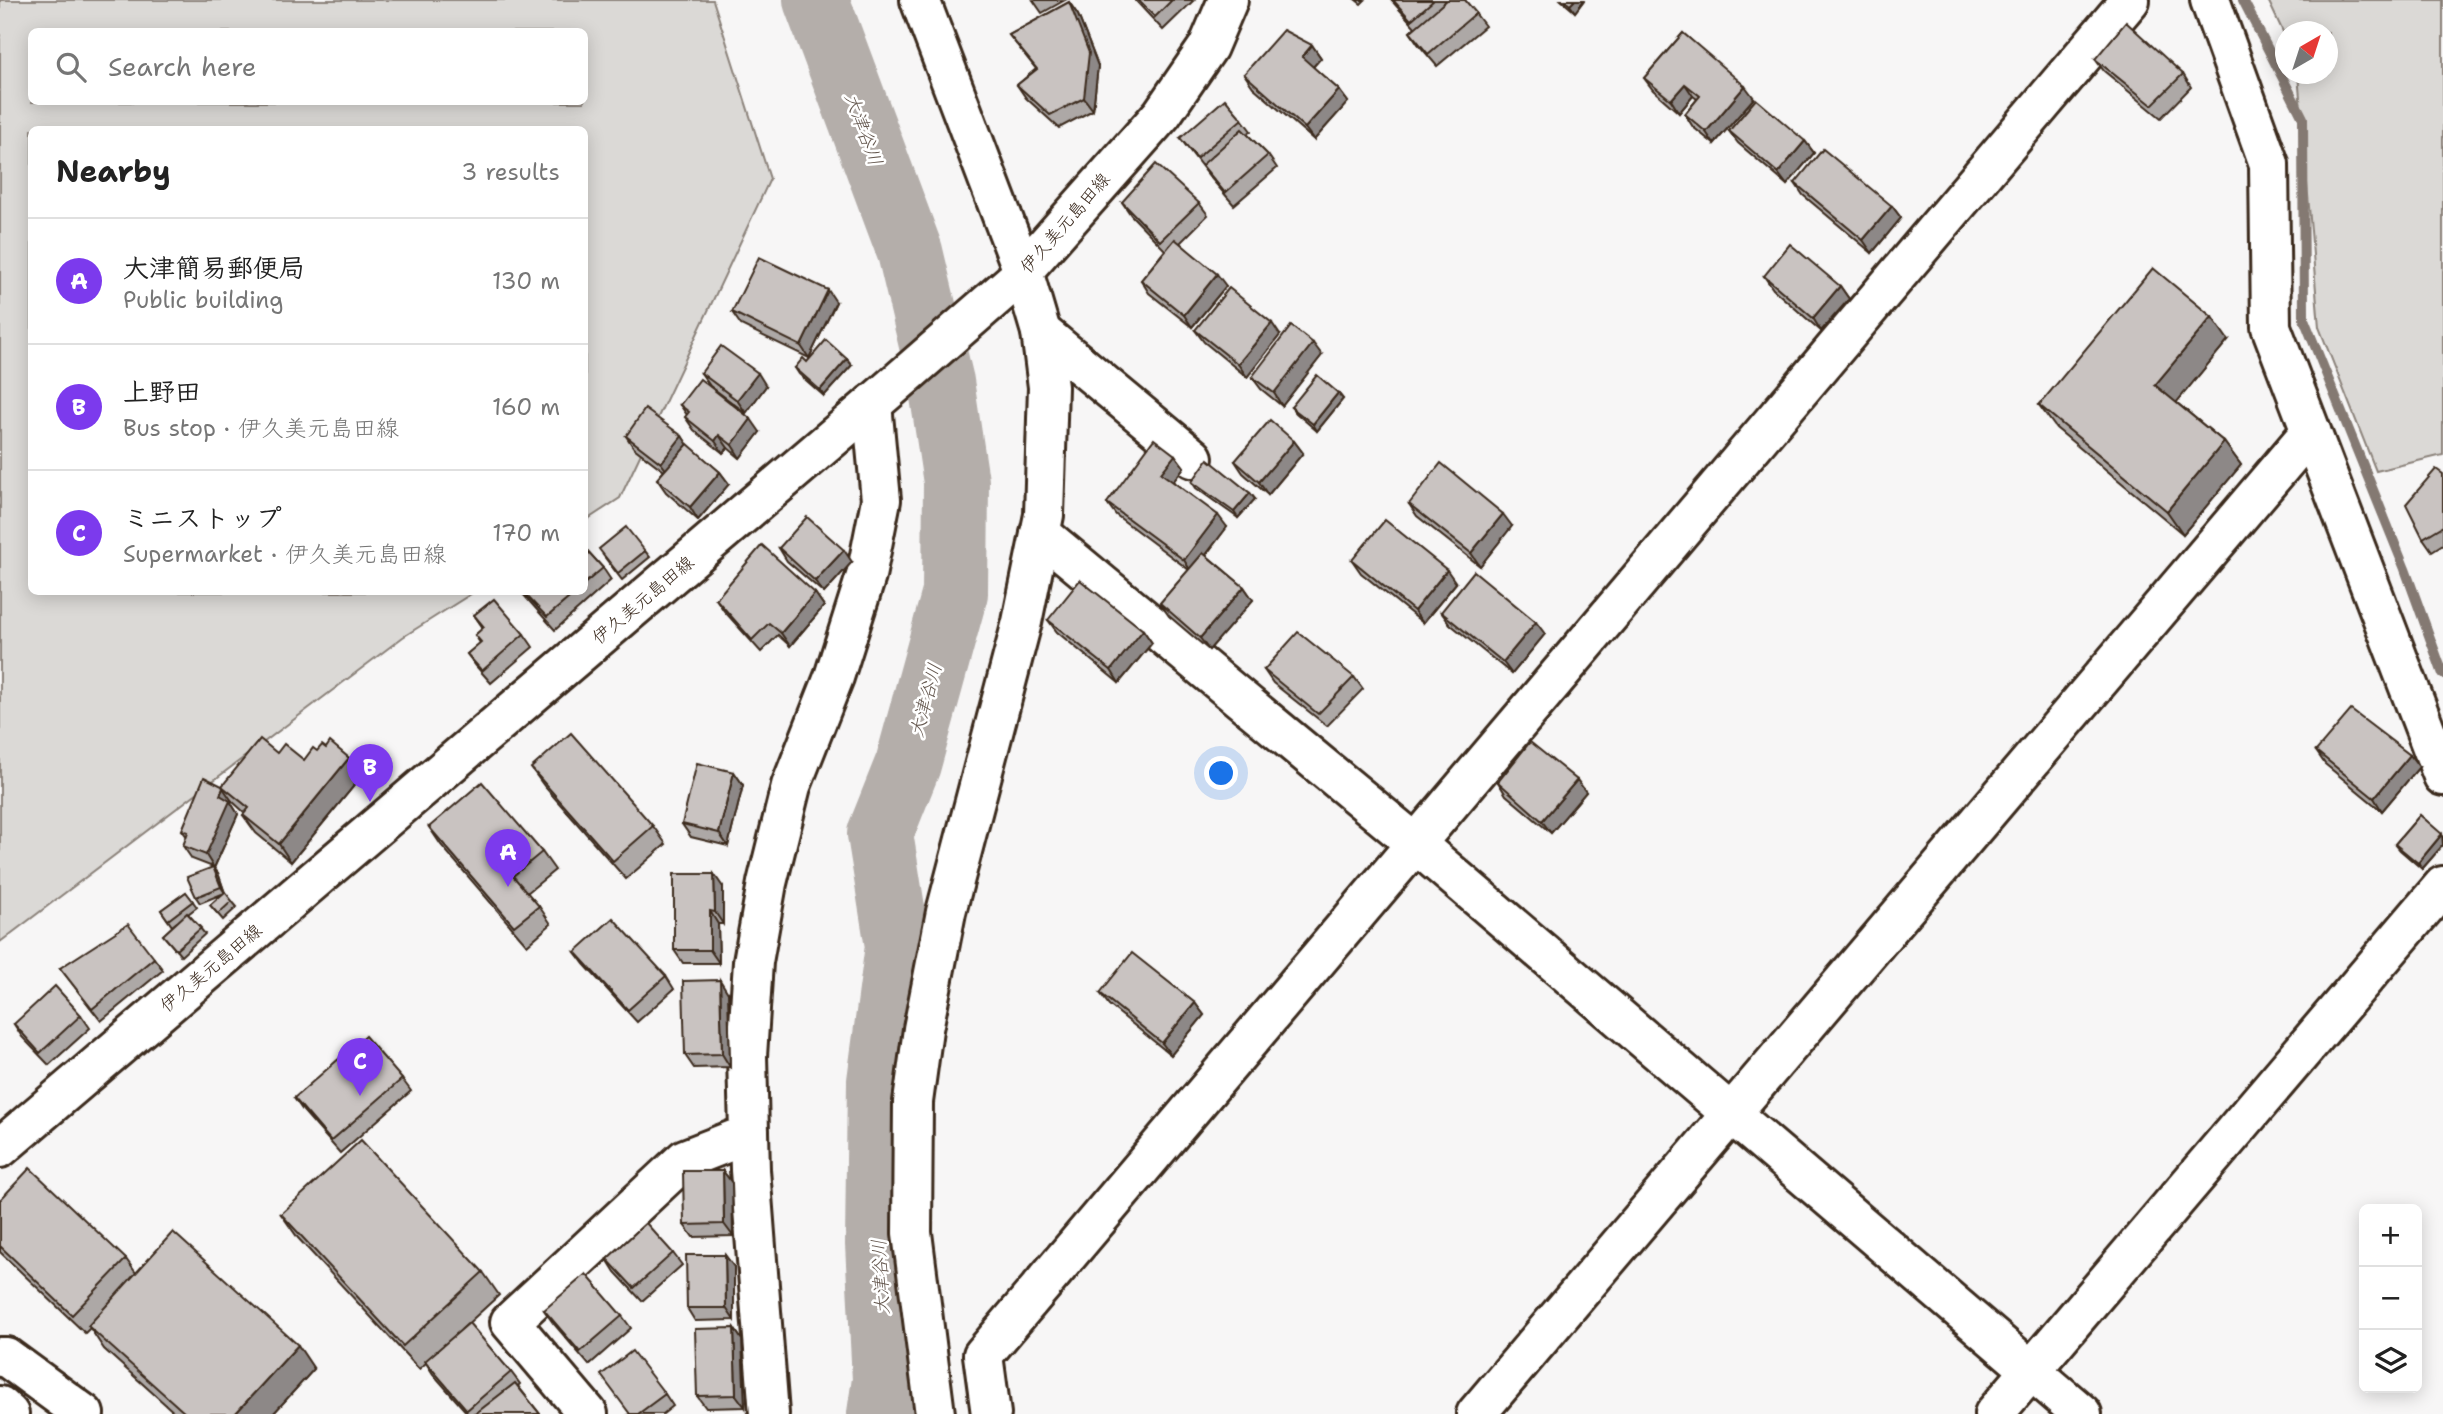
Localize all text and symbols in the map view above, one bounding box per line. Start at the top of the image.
north arrow [2275,21,2338,84]
search box [28,28,588,105]
icon: search [52,48,90,86]
text: Search here [108,49,257,84]
water label: 大津谷川 [839,89,888,169]
text: Nearby [56,151,171,192]
text: 3 results [461,157,560,187]
street label: 伊久美元島田線 [1015,168,1115,278]
text: 大津簡易郵便局 [123,250,305,285]
text: A [70,266,88,296]
text: 130 m [492,266,560,296]
text: Public building [123,285,283,315]
text: 上野田 [123,374,201,409]
text: B [72,392,86,422]
text: 160 m [492,392,560,422]
text: Bus stop · 伊久美元島田線 [123,413,399,443]
text: ミニストップ [123,500,282,535]
text: C [72,518,86,548]
text: 170 m [492,518,560,548]
text: Supermarket · 伊久美元島田線 [123,539,446,569]
street label: 伊久美元島田線 [587,550,699,650]
water label: 大津谷川 [904,660,947,740]
pin: B [347,744,393,802]
your location [1204,756,1238,790]
pin: A [485,829,531,887]
street label: 伊久美元島田線 [155,918,267,1018]
pin: C [337,1038,383,1096]
map controls [2359,1204,2422,1393]
button: + [2359,1204,2422,1267]
water label: 大津谷川 [866,1238,895,1316]
button: − [2359,1267,2422,1330]
button: layers [2359,1330,2422,1393]

